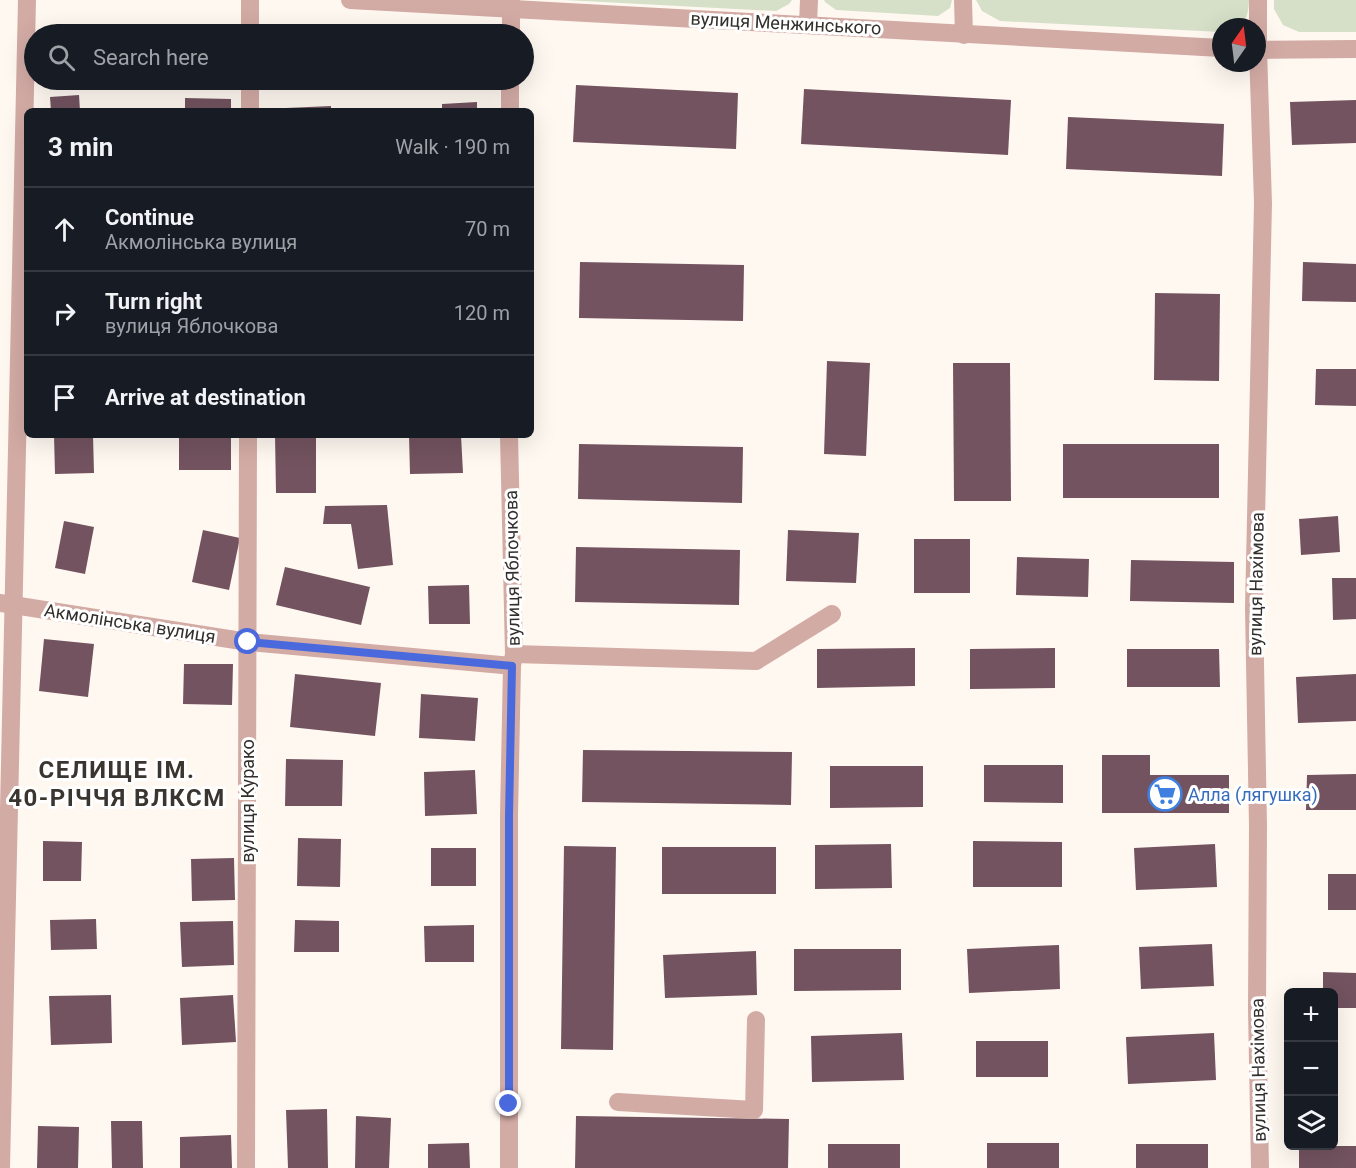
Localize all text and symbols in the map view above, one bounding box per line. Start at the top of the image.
street label: вулиця Менжинського [690,8,882,38]
north arrow [1212,18,1266,72]
search box [24,24,534,90]
icon: search [45,41,78,74]
text: Search here [93,45,209,70]
text: 3 min [48,132,113,162]
text: Walk · 190 m [395,135,510,159]
text: Continue [105,205,194,230]
icon: ahead [48,213,81,246]
text: 70 m [465,217,510,241]
text: Акмолінська вулиця [105,230,297,254]
text: Turn right [105,289,202,314]
icon: right [48,297,81,330]
text: 120 m [454,301,510,325]
text: вулиця Яблочкова [105,314,278,338]
icon: arrive [48,381,81,414]
text: Arrive at destination [105,385,306,410]
street label: вулиця Яблочкова [500,490,524,646]
street label: вулиця Нахімова [1244,512,1268,656]
street label: Акмолінська вулиця [43,599,217,647]
route start [234,628,260,654]
street label: вулиця Курако [237,739,258,863]
district label: СЕЛИЩЕ ІМ. 40-РІЧЧЯ ВЛКСМ [8,756,226,812]
supermarket icon: Алла (лягушка) [1147,776,1183,812]
place label: Алла (лягушка) [1188,784,1318,806]
map controls [1284,988,1338,1150]
button: + [1284,988,1338,1042]
street label: вулиця Нахімова [1246,998,1270,1142]
button: − [1284,1042,1338,1096]
route end [495,1090,521,1116]
button: layers [1284,1096,1338,1150]

